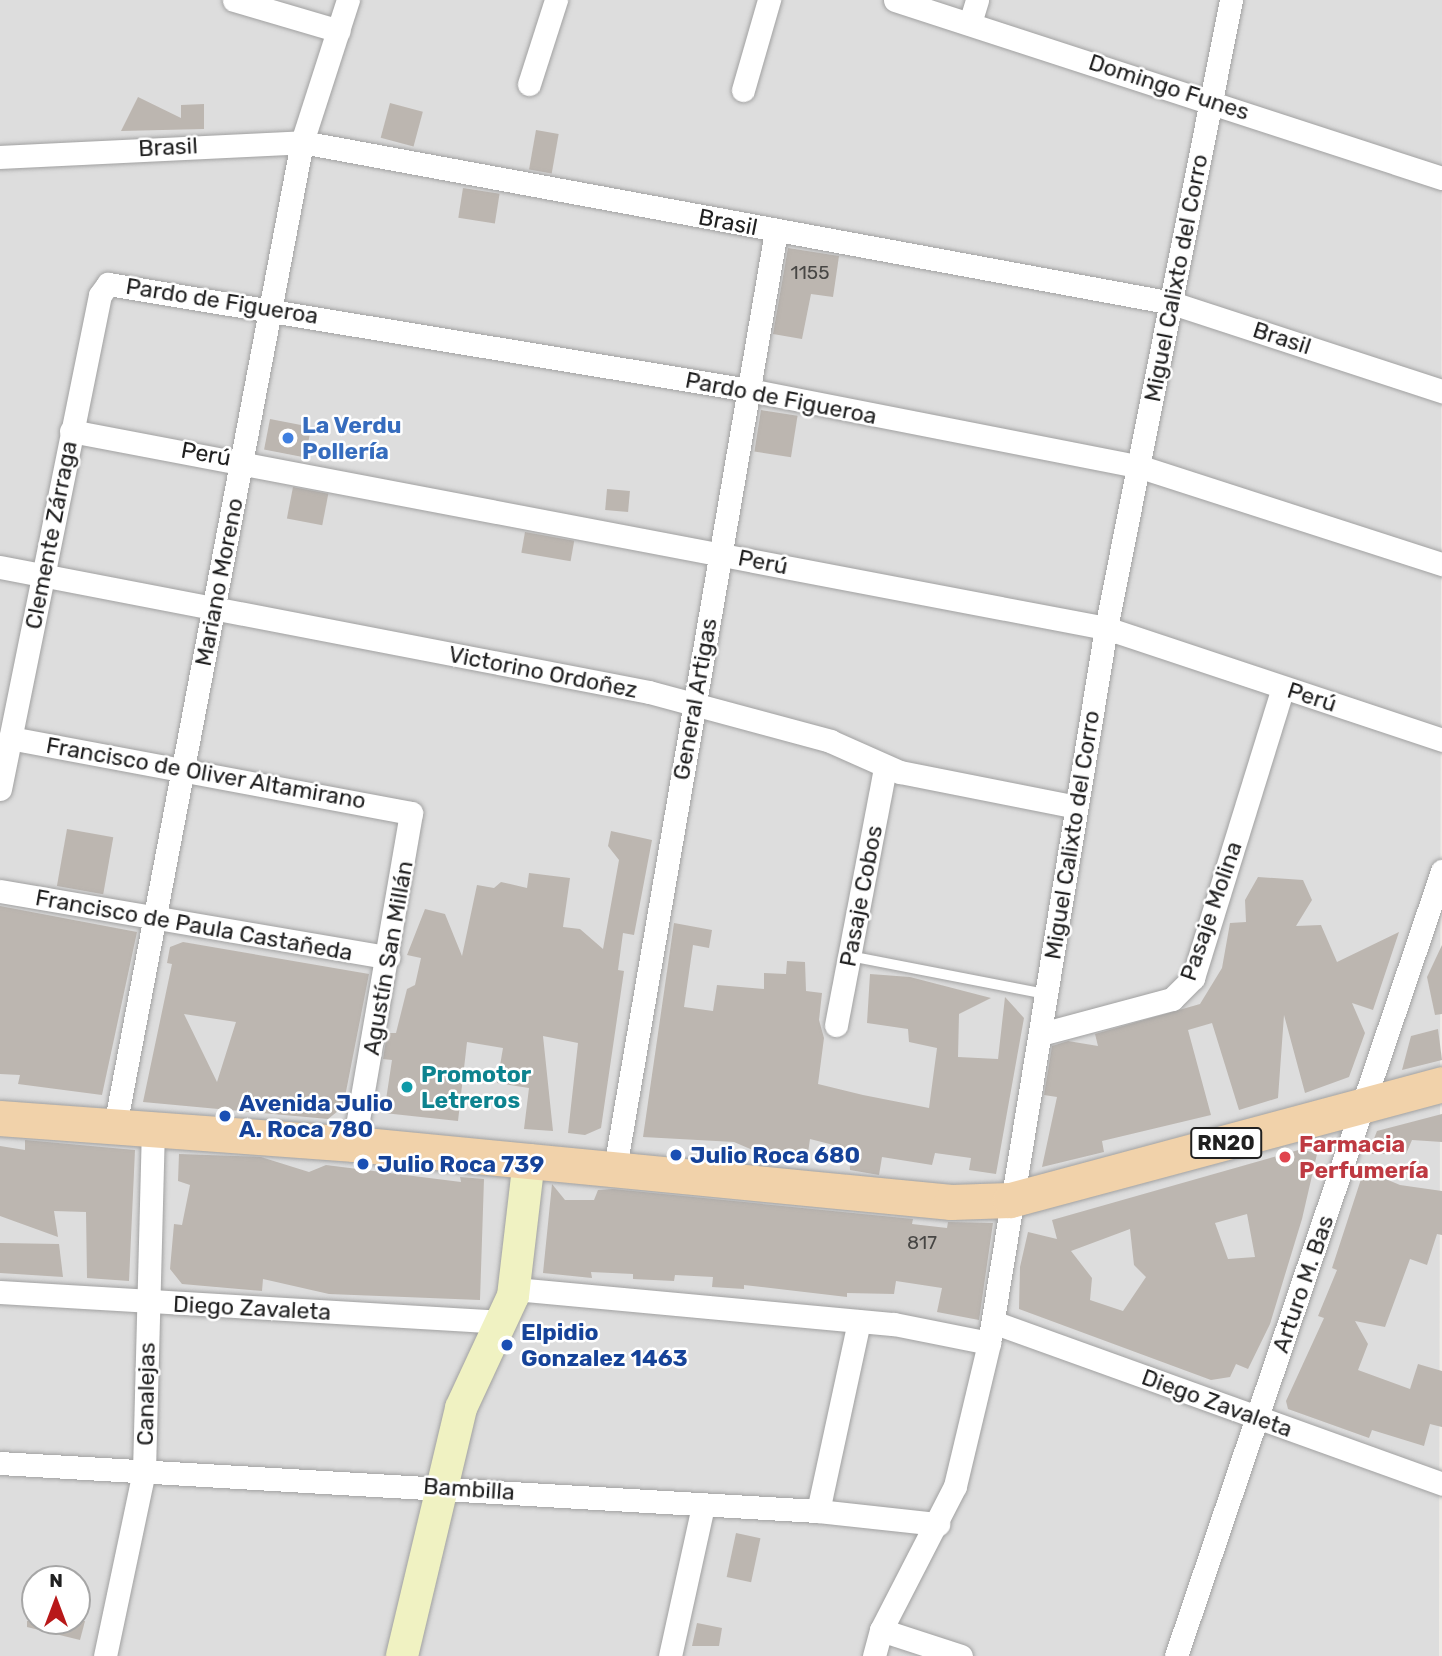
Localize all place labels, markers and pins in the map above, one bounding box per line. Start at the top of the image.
place label: La Verdu Pollería [302,411,402,465]
marker: La Verdu Pollería [280,430,296,446]
place label: Promotor Letreros [421,1060,531,1114]
marker: Promotor Letreros [399,1079,415,1095]
place label: Avenida Julio A. Roca 780 [239,1089,393,1143]
marker: Avenida Julio A. Roca 780 [217,1108,233,1124]
place label: Farmacia Perfumería [1299,1130,1429,1184]
place label: Julio Roca 680 [690,1141,860,1169]
marker: Julio Roca 680 [668,1147,684,1163]
marker: Farmacia Perfumería [1277,1149,1293,1165]
place label: Julio Roca 739 [377,1150,544,1178]
marker: Julio Roca 739 [355,1156,371,1172]
place label: Elpidio Gonzalez 1463 [521,1318,688,1372]
marker: Elpidio Gonzalez 1463 [499,1337,515,1353]

